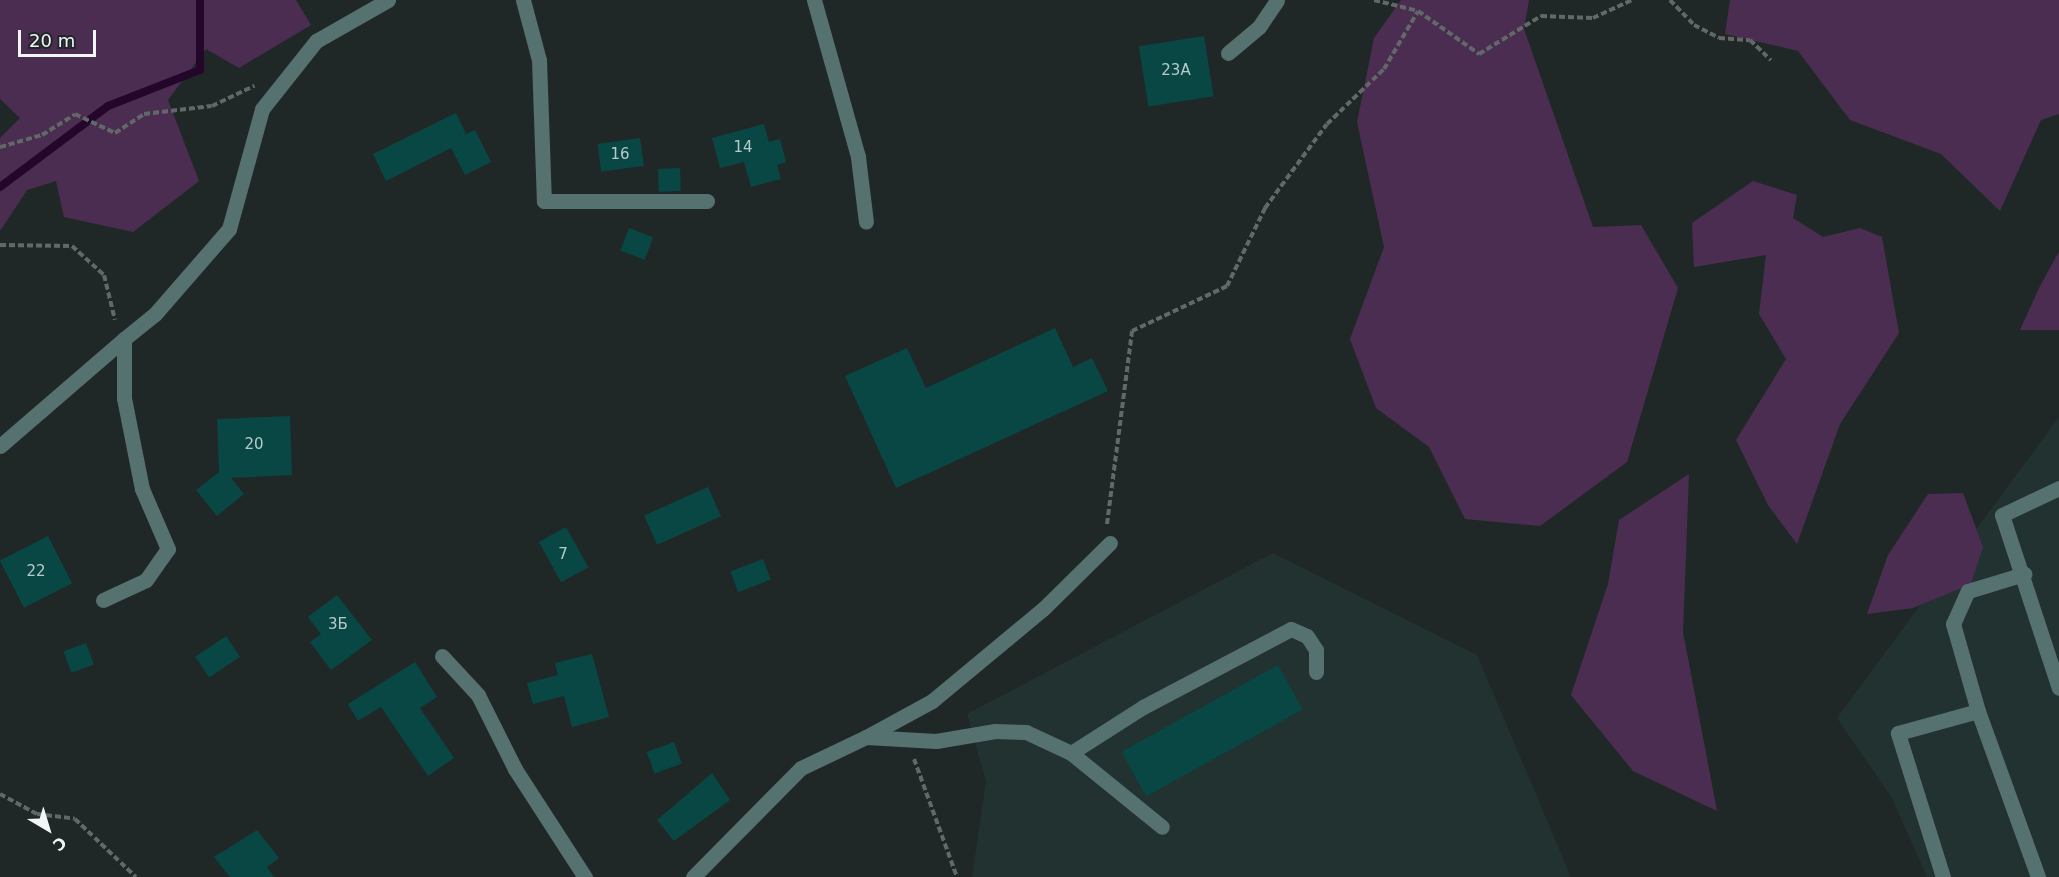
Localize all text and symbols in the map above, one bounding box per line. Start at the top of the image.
scale bar [21,18,99,56]
text: 20 m [29,30,75,51]
house number: 23А [1161,62,1191,80]
house number: 14 [733,139,753,157]
house number: 16 [610,146,630,164]
house number: 20 [244,436,264,454]
house number: 7 [558,546,568,564]
house number: 22 [26,563,46,581]
house number: 3Б [328,616,348,634]
north arrow [18,799,78,859]
text: С [49,832,70,855]

